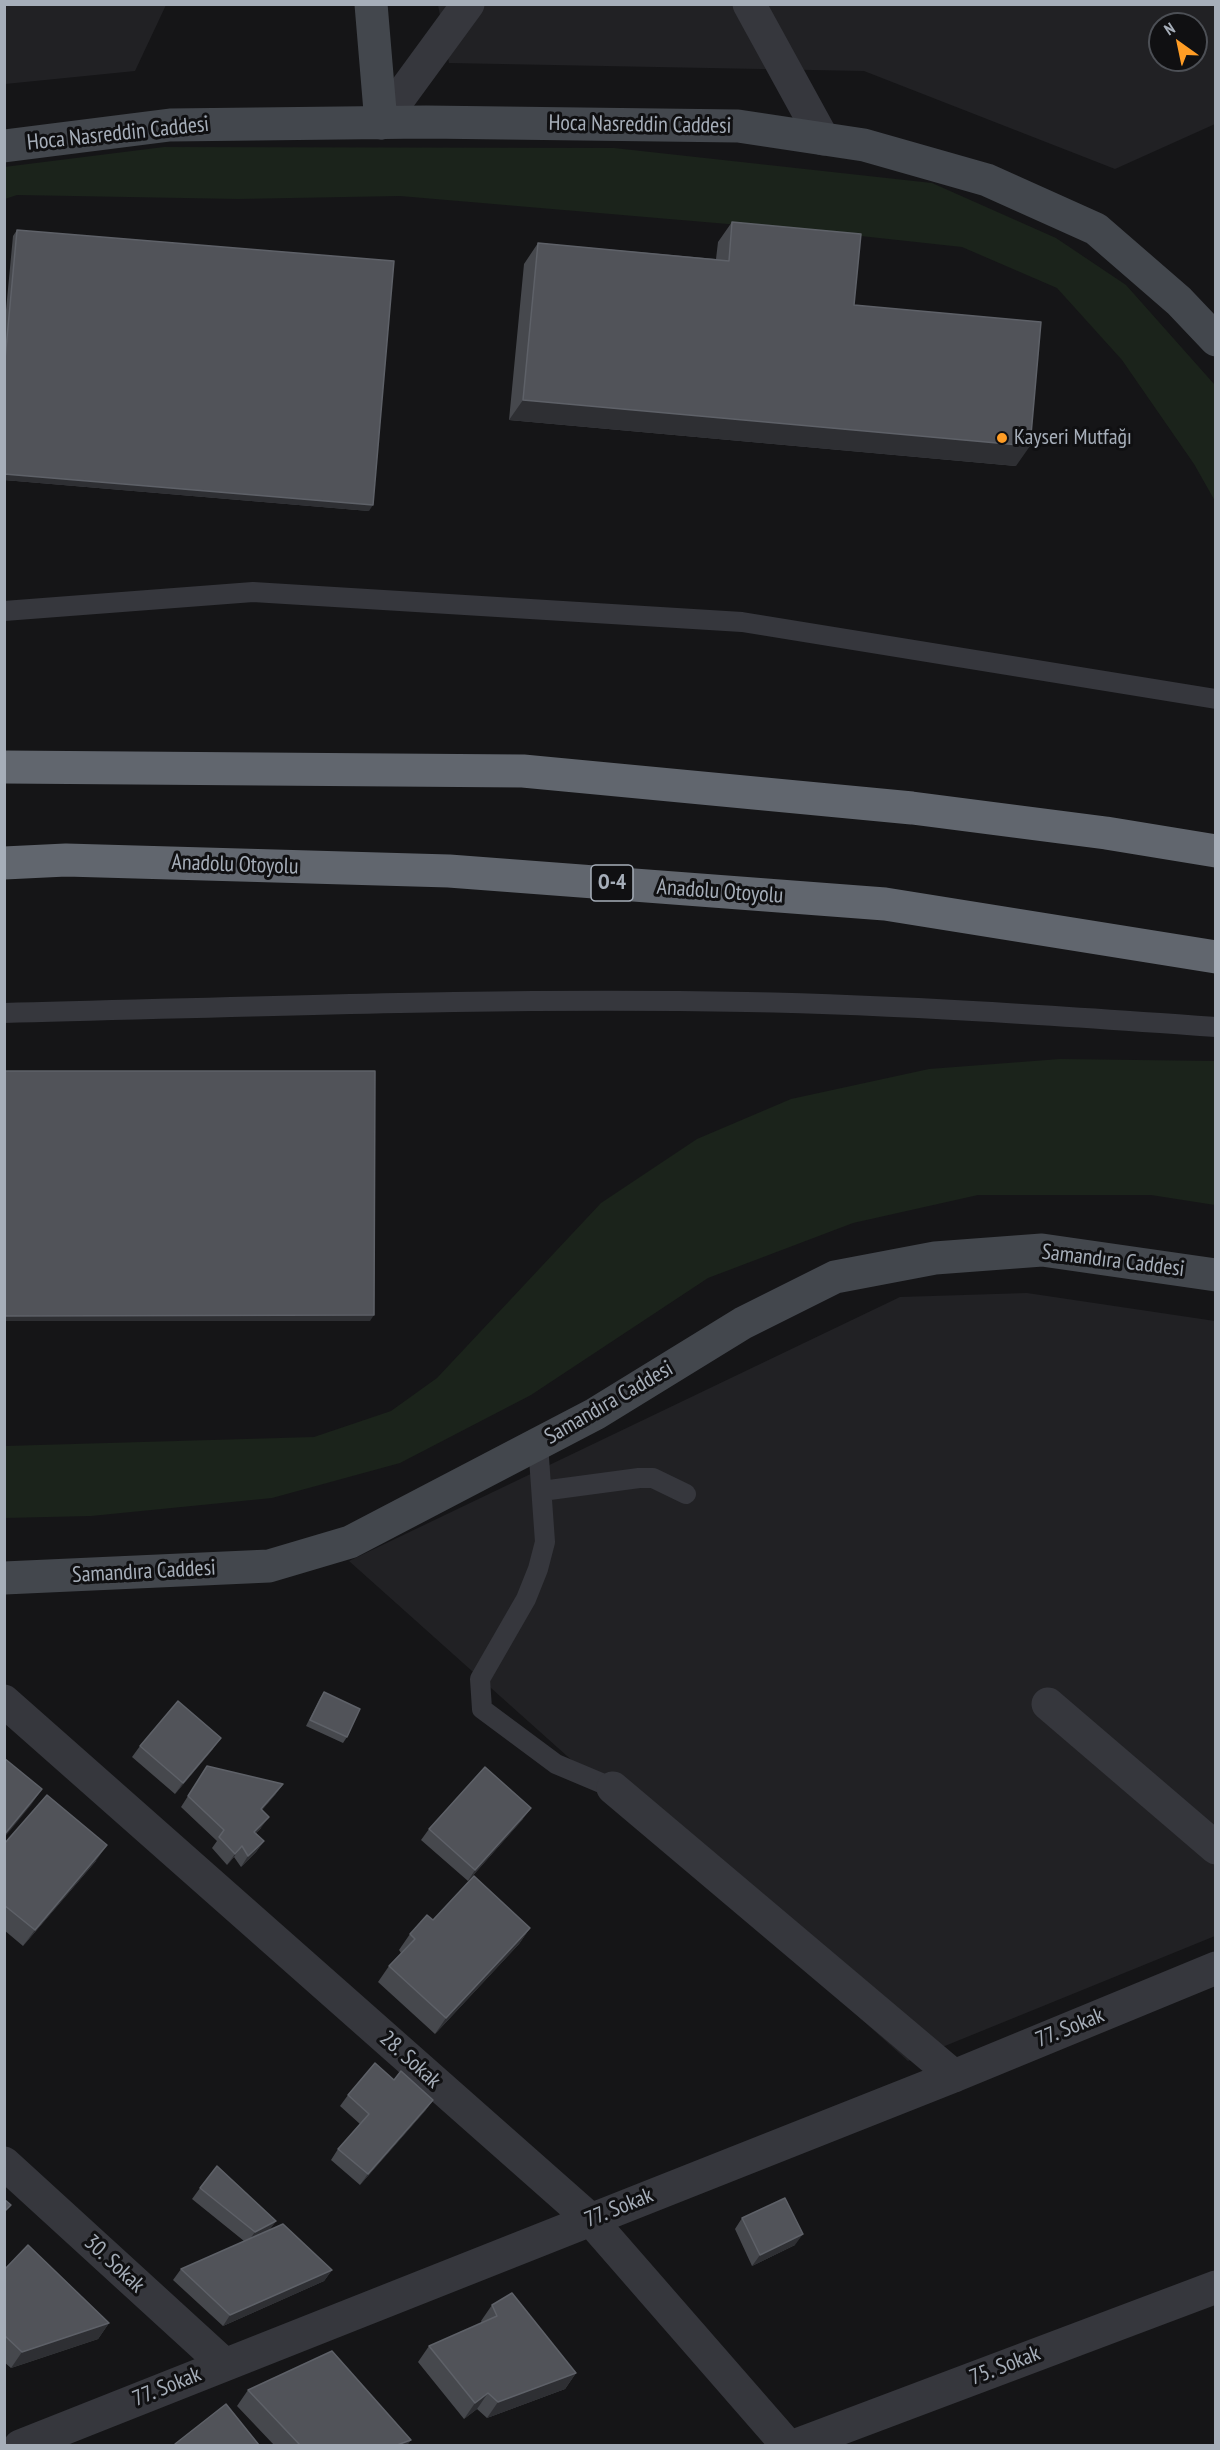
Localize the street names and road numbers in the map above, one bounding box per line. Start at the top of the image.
street label: Hoca Nasreddin Caddesi [548,110,732,140]
street label: Hoca Nasreddin Caddesi [26,111,210,157]
street label: Anadolu Otoyolu [171,850,299,880]
road number: O-4 [591,865,633,901]
street label: Anadolu Otoyolu [656,874,784,910]
street label: Samandıra Caddesi [1040,1239,1186,1283]
street label: Samandıra Caddesi [540,1356,678,1450]
street label: Samandıra Caddesi [72,1555,216,1589]
street label: 77. Sokak [1032,2002,1108,2054]
street label: 28. Sokak [374,2026,446,2094]
street label: 77. Sokak [581,2182,657,2234]
street label: 30. Sokak [78,2229,150,2299]
street label: 75. Sokak [966,2341,1044,2391]
street label: 77. Sokak [129,2361,205,2413]

